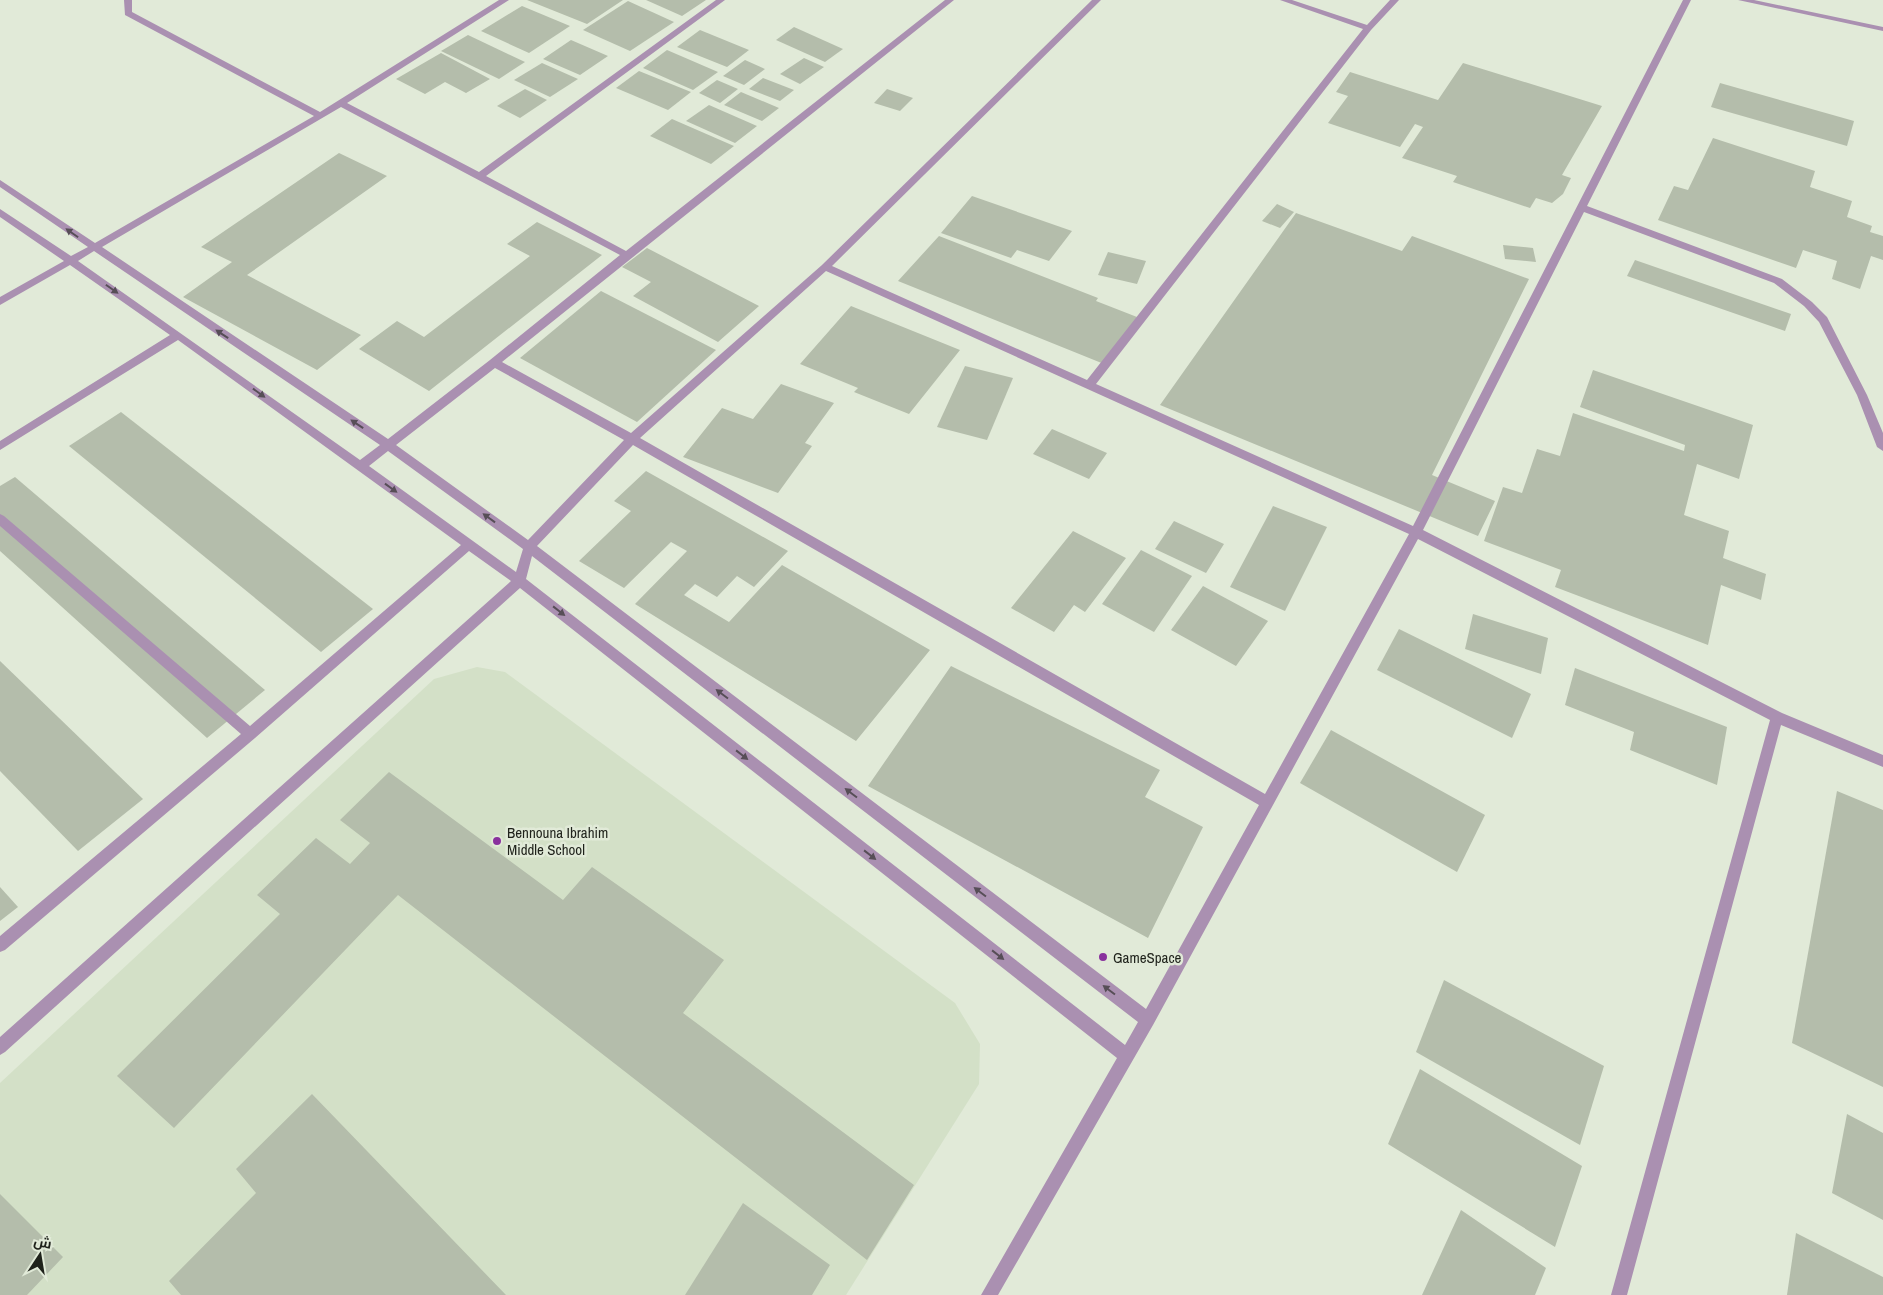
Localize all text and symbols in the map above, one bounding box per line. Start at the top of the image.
one-way arrow [66,228,79,238]
one-way arrow [106,284,119,294]
one-way arrow [215,329,228,339]
one-way arrow [253,388,266,398]
one-way arrow [350,419,363,429]
one-way arrow [384,483,397,494]
one-way arrow [482,513,496,523]
one-way arrow [552,606,565,617]
one-way arrow [716,689,729,700]
one-way arrow [735,749,748,760]
one-way arrow [844,788,858,798]
place label: Bennouna Ibrahim Middle School [507,822,608,860]
marker: Bennouna Ibrahim Middle School [491,835,503,847]
one-way arrow [863,850,877,860]
one-way arrow [974,886,987,897]
place label: GameSpace [1113,947,1182,968]
one-way arrow [991,950,1005,960]
marker: GameSpace [1097,951,1109,963]
one-way arrow [1103,985,1116,995]
north arrow [15,1230,65,1280]
text: ش [32,1232,53,1253]

